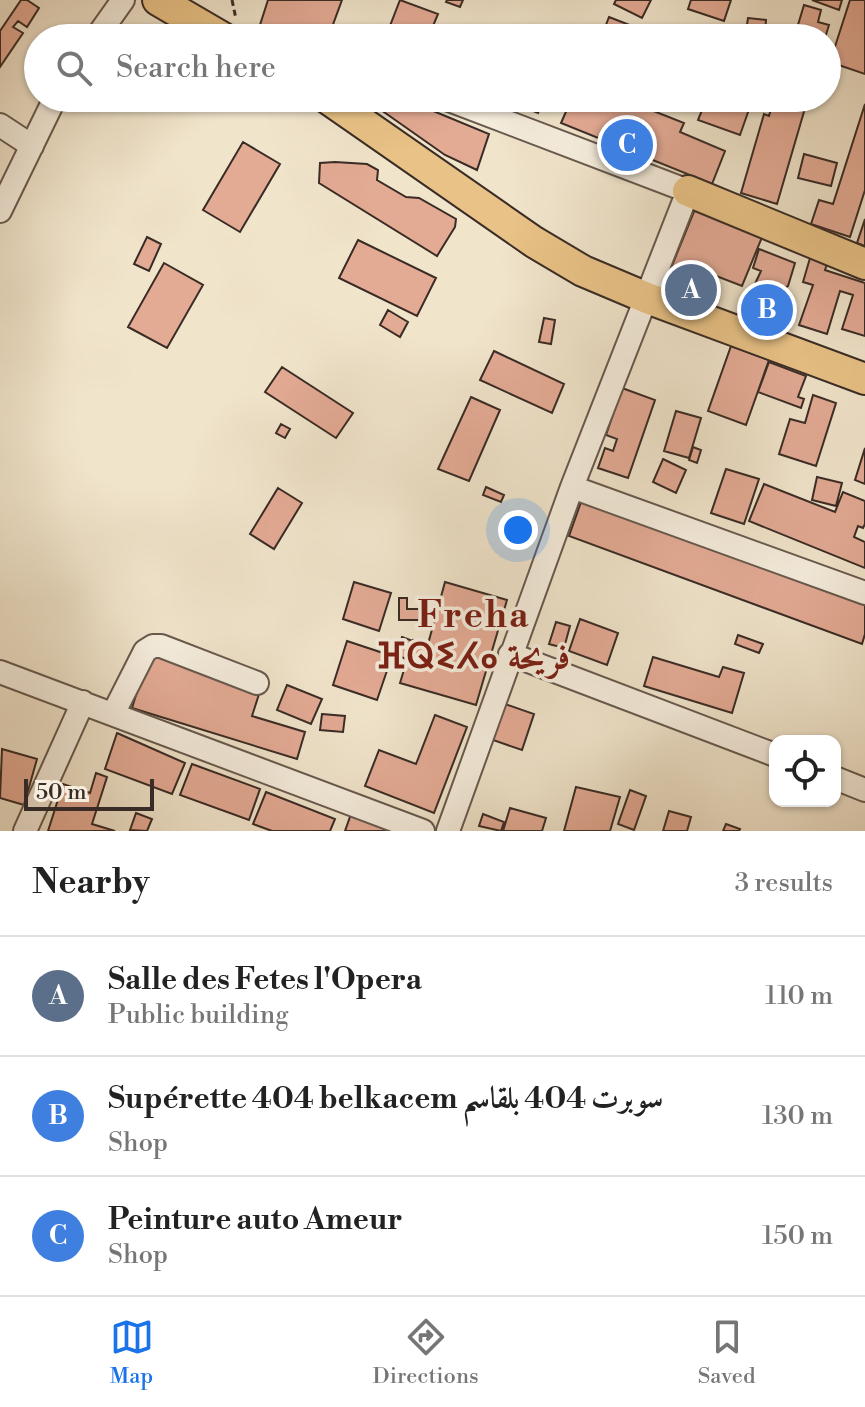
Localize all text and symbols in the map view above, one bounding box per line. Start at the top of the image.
search box [24,24,841,112]
icon: search [52,46,96,90]
text: Search here [116,49,276,87]
pin: C [601,115,653,175]
pin: A [665,260,717,320]
pin: B [741,280,793,340]
your location [498,510,538,550]
district label: Freha ⴼⵕⵉⵃⴰ فريحة [378,594,570,680]
map controls [769,735,841,807]
button: locate [769,735,841,807]
scale bar [24,775,154,811]
text: 50 m [36,779,87,806]
text: Nearby [32,862,150,904]
text: 3 results [735,867,833,899]
text: Salle des Fetes l'Opera [108,961,422,999]
text: A [49,980,67,1012]
text: 110 m [765,980,833,1012]
text: Public building [108,999,289,1031]
text: Supérette 404 belkacem سوبرت 404 بلقاسم [108,1080,663,1118]
text: B [48,1100,68,1132]
text: 130 m [762,1100,833,1132]
text: Shop [108,1127,168,1159]
text: Peinture auto Ameur [108,1201,403,1239]
text: C [49,1220,67,1252]
text: 150 m [762,1220,833,1252]
text: Shop [108,1239,168,1271]
tab: Map [110,1315,154,1390]
tab: Directions [373,1315,479,1390]
tab: Saved [698,1315,755,1390]

